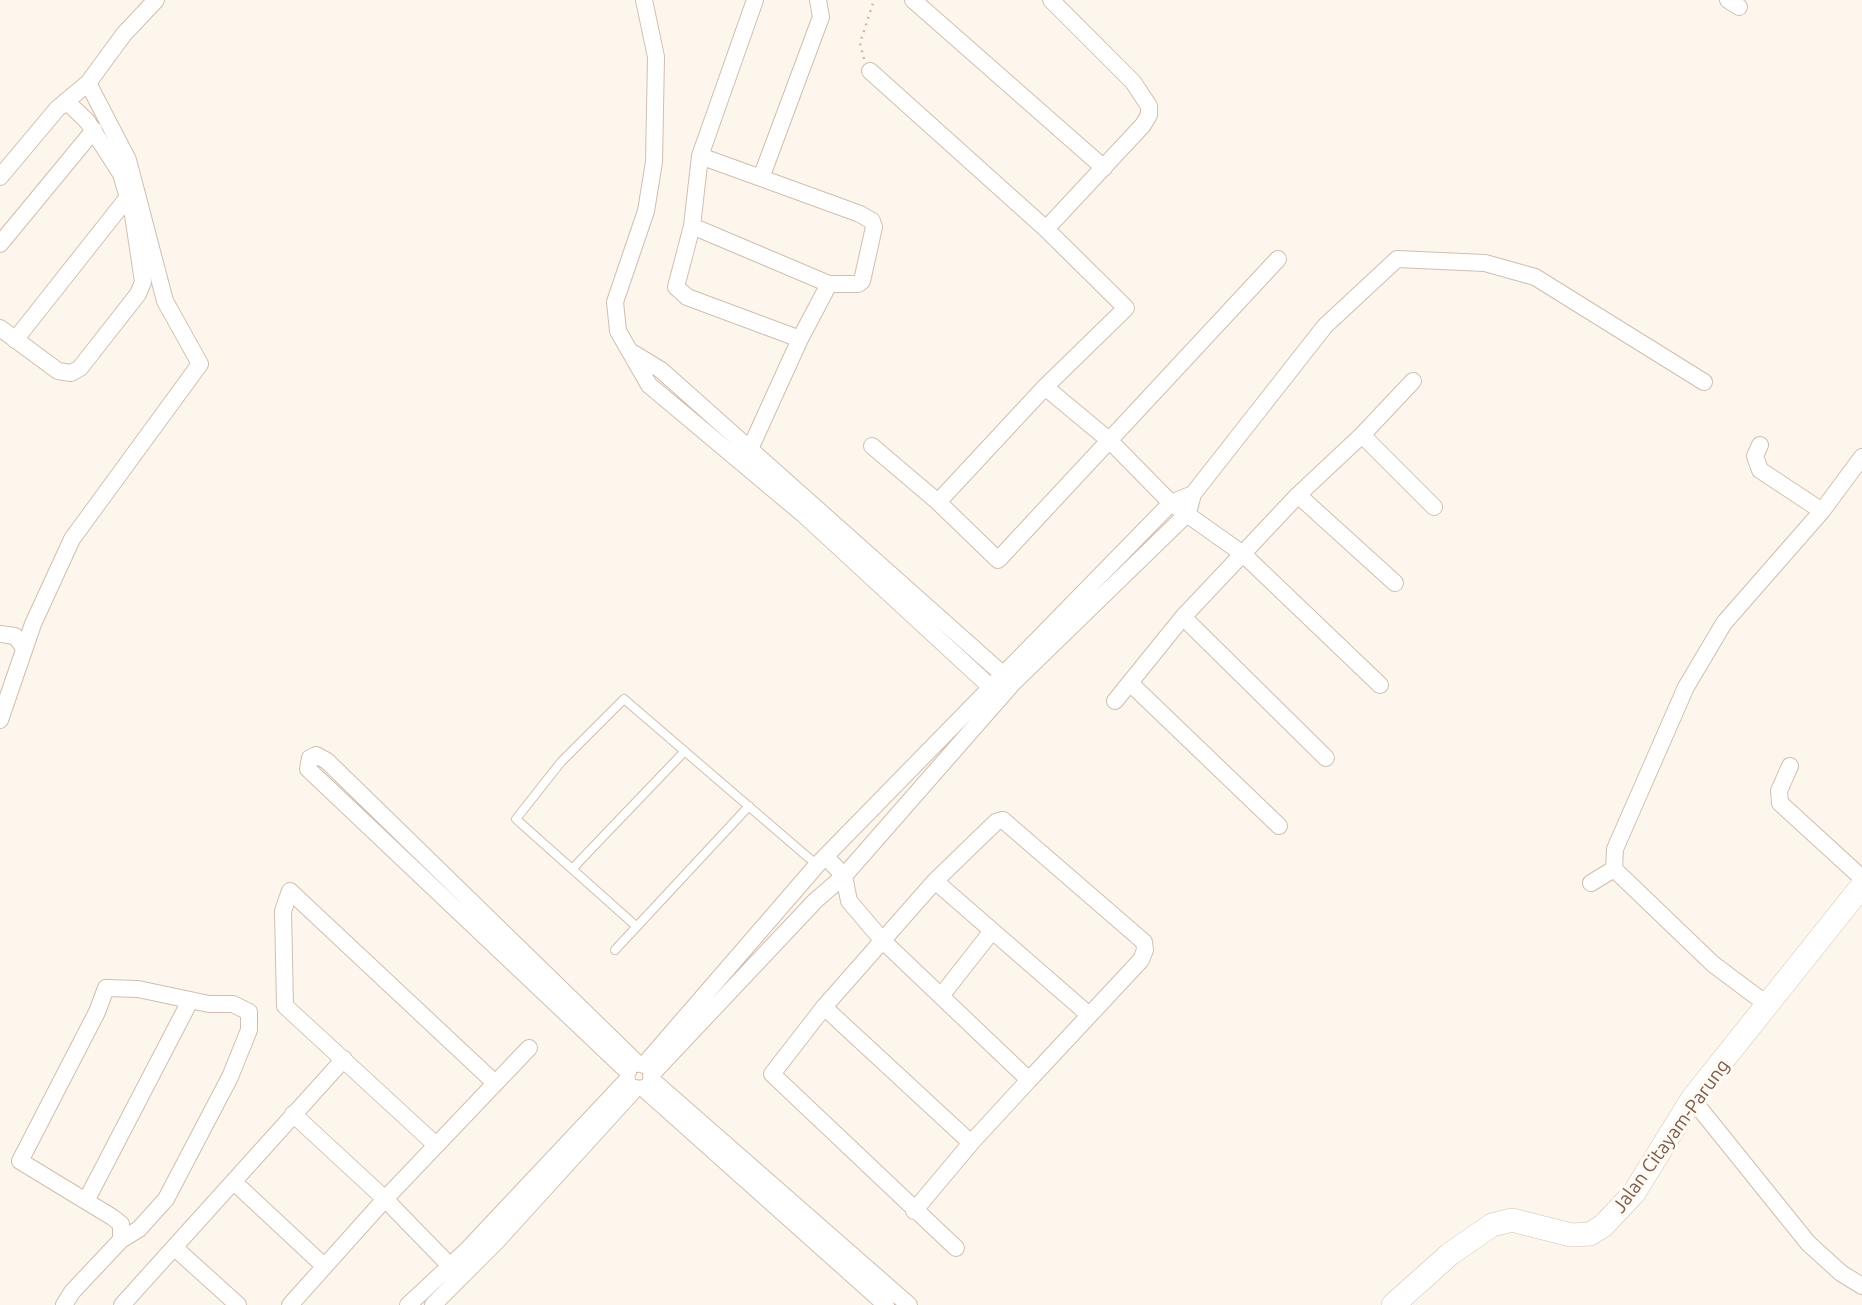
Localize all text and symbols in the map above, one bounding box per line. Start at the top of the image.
street label: Jalan Citayam-Parung [1608,1055,1734,1217]

